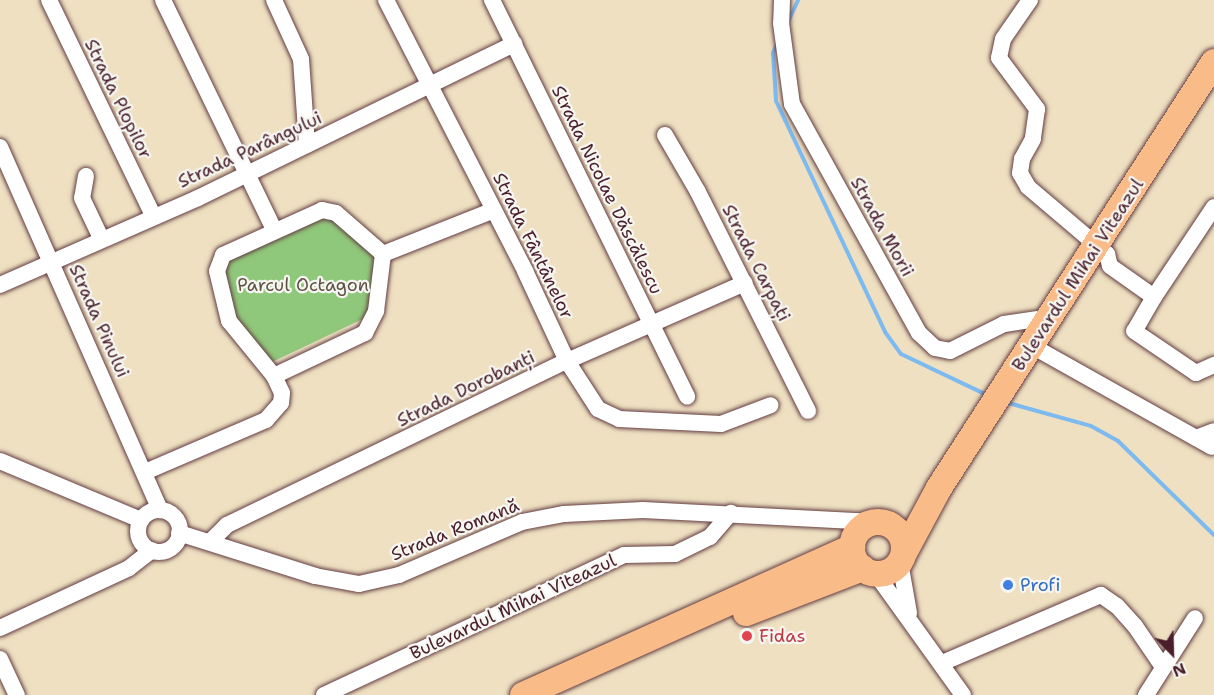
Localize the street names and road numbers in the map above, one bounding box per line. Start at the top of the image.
street label: Strada Plopilor [80,36,156,162]
street label: Strada Nicolae Dăscălescu [547,82,667,298]
street label: Strada Parângului [175,107,325,193]
street label: Strada Fântânelor [488,169,578,323]
street label: Strada Morii [846,173,918,281]
street label: Bulevardul Mihai Viteazul [1008,175,1148,375]
street label: Strada Carpați [717,201,795,325]
street label: Strada Pinului [64,261,134,381]
street label: Strada Dorobanți [394,346,538,432]
street label: Strada Romană [388,494,522,566]
street label: Bulevardul Mihai Viteazul [407,550,619,664]

